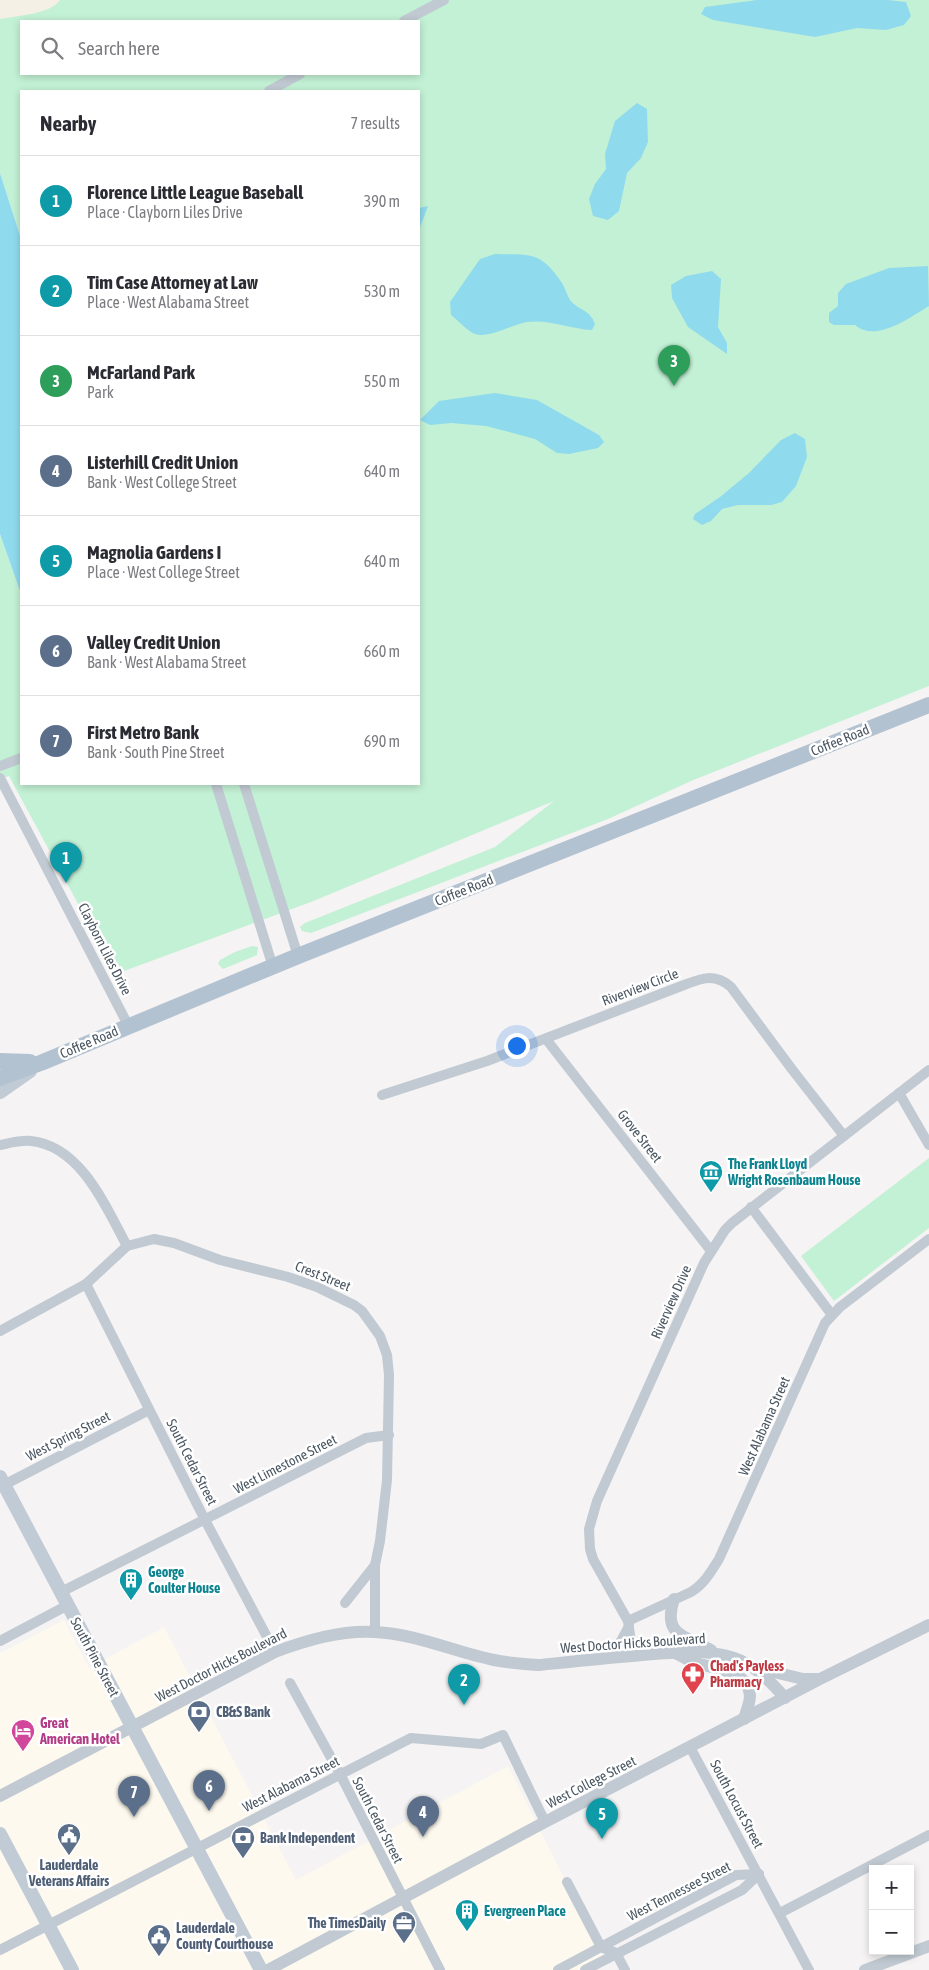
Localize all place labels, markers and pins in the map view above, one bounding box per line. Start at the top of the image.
pin: 3 [658,345,690,386]
pin: 1 [50,842,82,883]
place label: The Frank Lloyd Wright Rosenbaum House [727,1156,861,1188]
museum icon: The Frank Lloyd Wright Rosenbaum House [698,1159,724,1193]
place label: George Coulter House [148,1564,220,1596]
building icon: George Coulter House [118,1567,144,1601]
place label: Chad's Payless Pharmacy [710,1658,784,1690]
pharmacy icon: Chad's Payless Pharmacy [680,1661,706,1695]
pin: 2 [448,1664,480,1705]
bank icon: CB&S Bank [186,1699,212,1733]
place label: CB&S Bank [216,1704,271,1720]
place label: Great American Hotel [39,1715,120,1747]
hotel icon: Great American Hotel [10,1718,36,1752]
pin: 6 [193,1770,225,1811]
pin: 7 [118,1776,150,1817]
pin: 4 [407,1796,439,1837]
pin: 5 [586,1798,618,1839]
public building icon: Lauderdale Veterans Affairs [56,1822,82,1856]
bank icon: Bank Independent [230,1825,256,1859]
place label: Bank Independent [260,1830,355,1846]
place label: Lauderdale Veterans Affairs [28,1857,109,1889]
building icon: Evergreen Place [454,1898,480,1932]
place label: Evergreen Place [484,1903,566,1919]
office icon: The TimesDaily [391,1910,417,1944]
place label: The TimesDaily [308,1915,386,1931]
place label: Lauderdale County Courthouse [176,1920,273,1952]
public building icon: Lauderdale County Courthouse [146,1923,172,1957]

